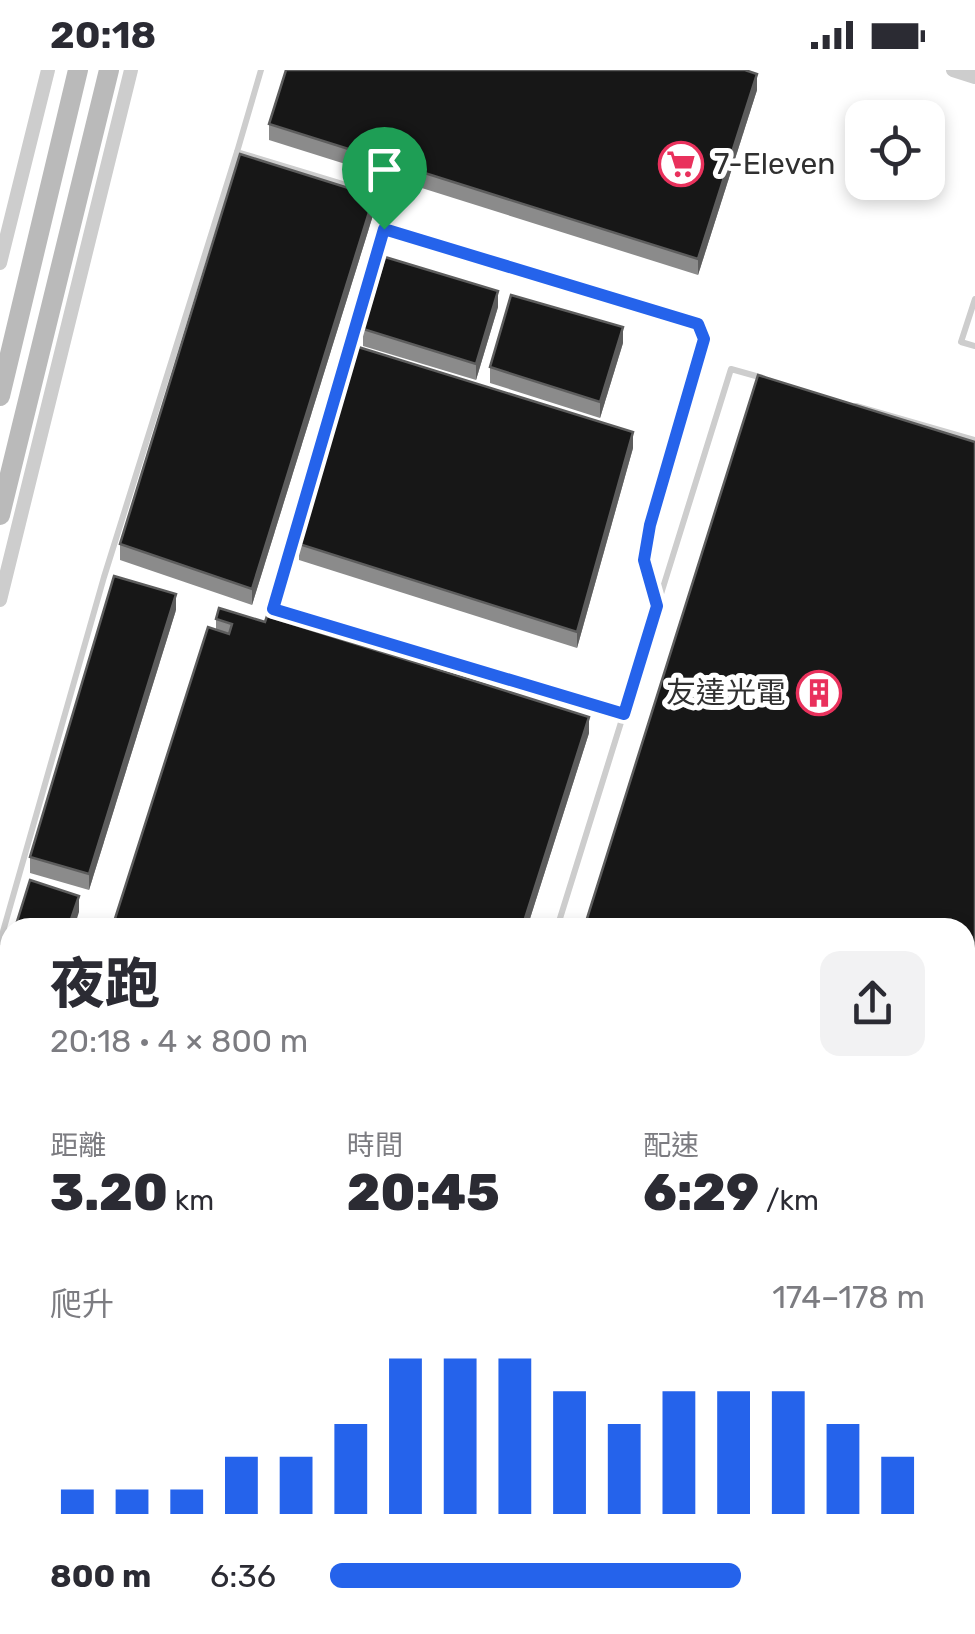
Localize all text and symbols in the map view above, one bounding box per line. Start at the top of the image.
text: 20:18 [50,12,156,58]
map controls [845,100,945,200]
button: locate [845,100,945,200]
pin [342,127,427,230]
supermarket icon: 7-Eleven [658,141,704,187]
icon: arrive [357,142,412,197]
place label: 7-Eleven [714,146,835,182]
building icon: 友達光電 [796,670,842,716]
place label: 友達光電 [666,675,786,711]
button: share [820,951,925,1056]
text: 夜跑 [50,952,160,1017]
text: 20:18 · 4 × 800 m [50,1022,308,1060]
text: 距離 [50,1129,106,1162]
text: 時間 [347,1129,403,1162]
text: 配速 [643,1129,699,1162]
text: 3.20 [50,1163,168,1223]
text: 20:45 [347,1163,500,1223]
text: 6:29 [643,1163,759,1223]
text: km [168,1184,214,1217]
text: /km [759,1184,819,1217]
text: 174–178 m [772,1278,925,1316]
text: 爬升 [50,1285,114,1323]
text: 800 m [50,1557,151,1595]
text: 6:36 [210,1557,276,1595]

